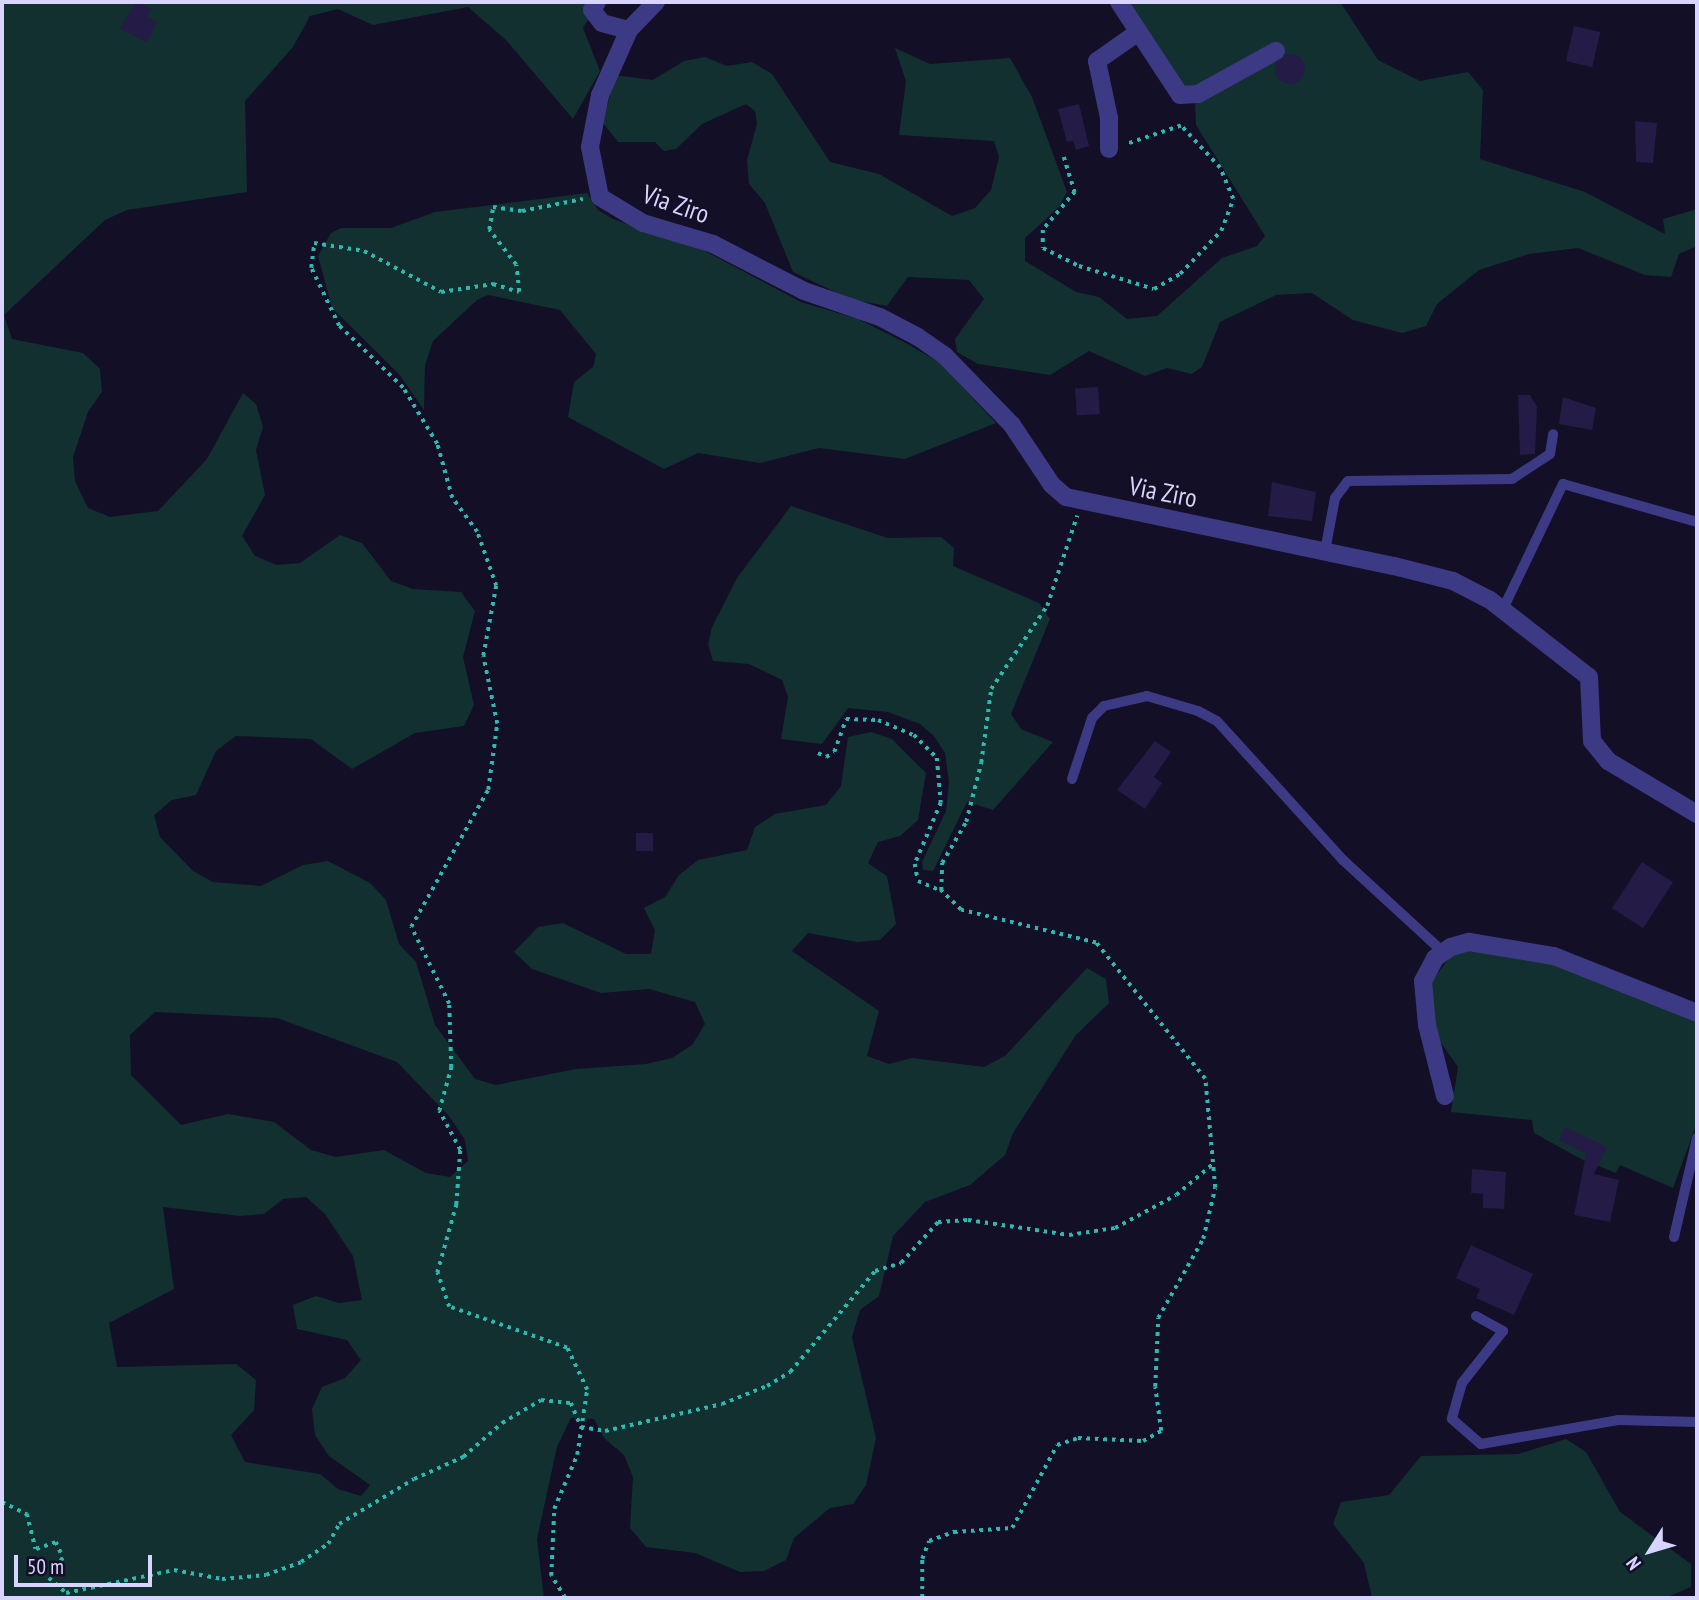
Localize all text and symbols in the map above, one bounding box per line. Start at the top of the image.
street label: Via Ziro [638,178,714,230]
street label: Via Ziro [1126,470,1200,514]
north arrow [1615,1516,1685,1586]
scale bar [18,1540,156,1584]
text: N [1621,1552,1646,1575]
text: 50 m [27,1553,64,1580]

